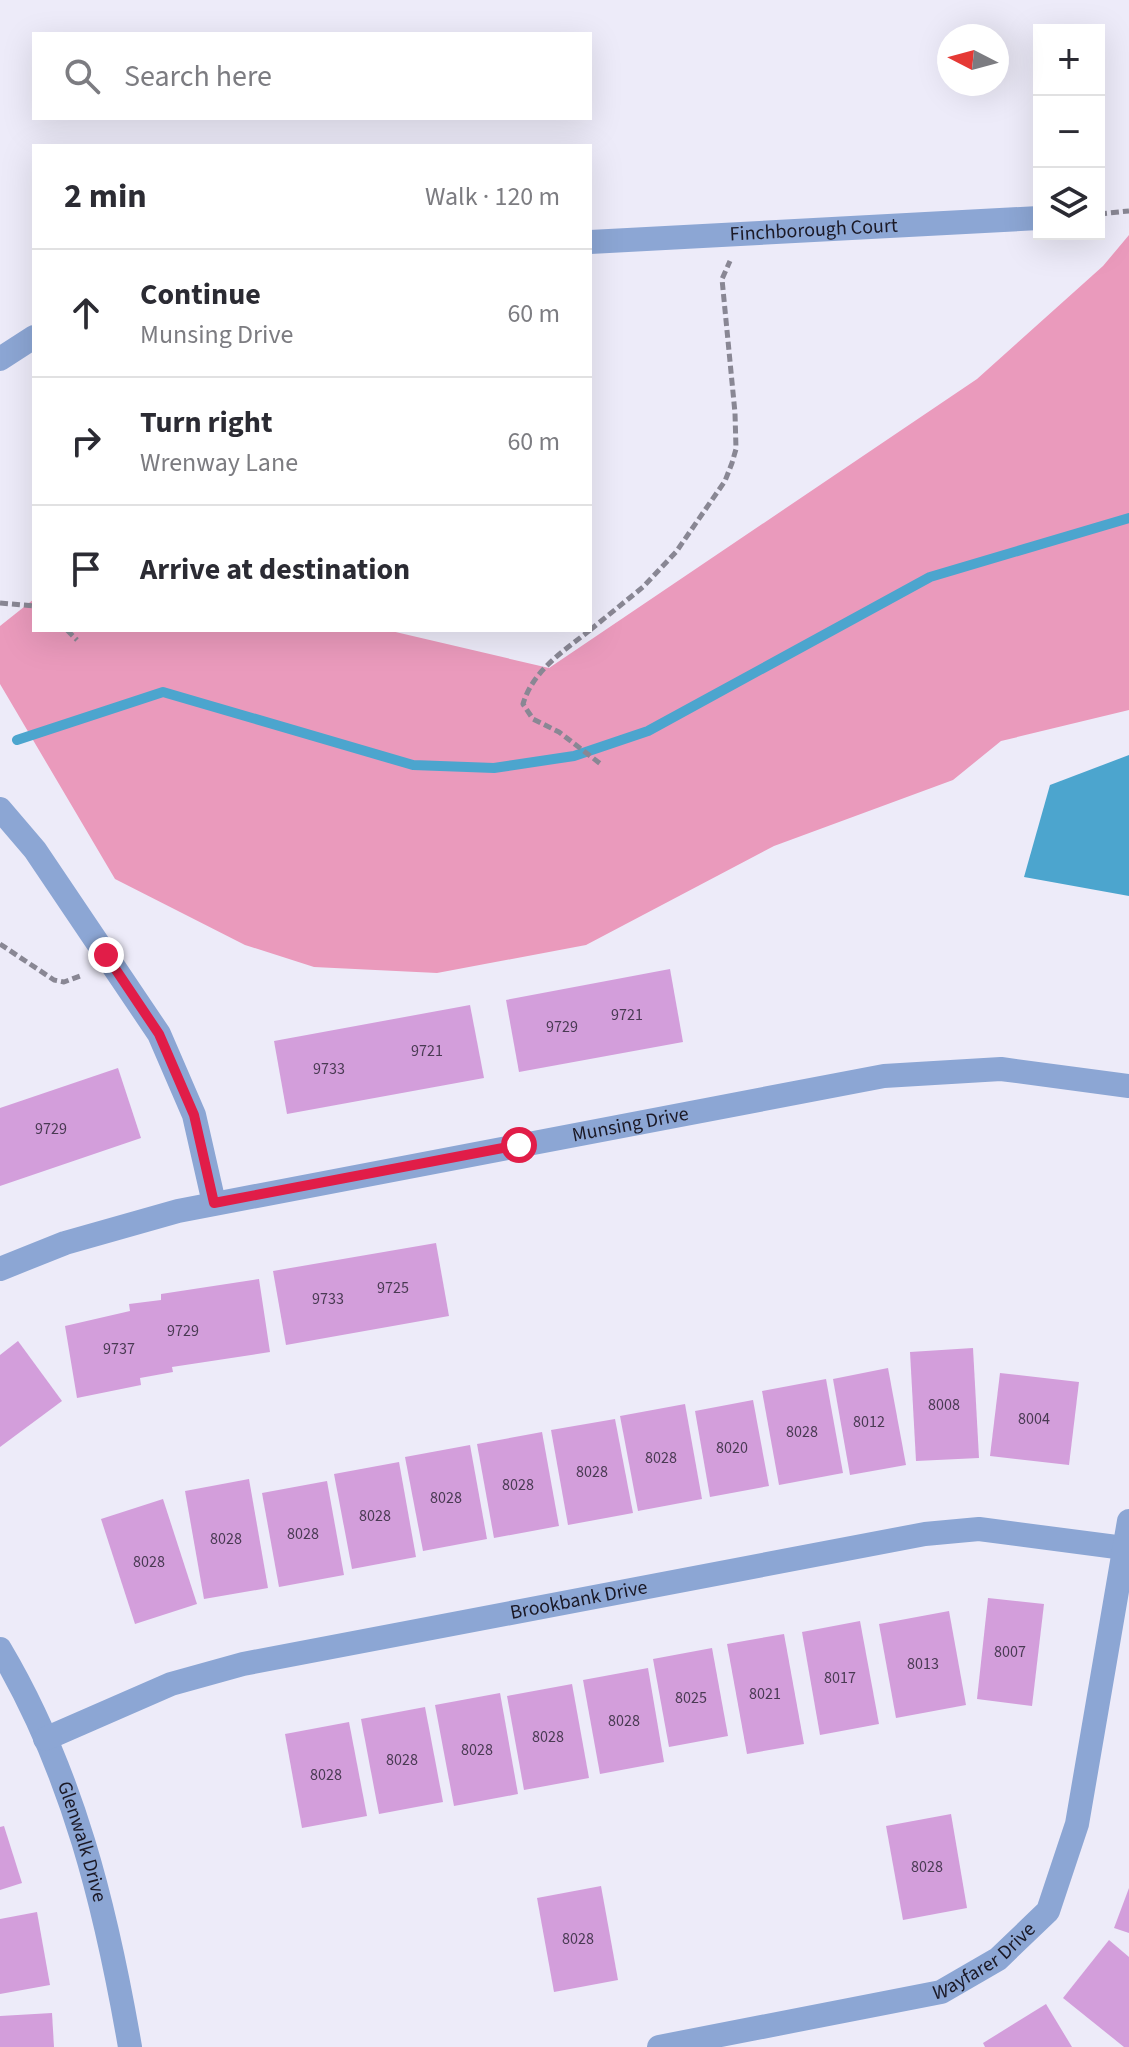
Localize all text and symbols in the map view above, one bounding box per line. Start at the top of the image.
north arrow [937,24,1009,96]
map controls [1033,24,1105,240]
button: + [1033,24,1105,96]
search box [32,32,592,120]
icon: search [60,54,104,98]
text: Search here [124,55,272,98]
button: − [1033,96,1105,168]
button: layers [1033,168,1105,240]
text: 2 min [64,172,147,221]
text: Walk · 120 m [425,178,560,215]
street label: Finchborough Court [729,212,899,249]
text: Continue [140,273,261,316]
icon: ahead [64,291,108,335]
text: 60 m [507,295,560,332]
text: Munsing Drive [140,316,293,353]
text: Turn right [140,401,272,444]
icon: right [64,419,108,463]
text: 60 m [507,423,560,460]
text: Wrenway Lane [140,444,298,481]
icon: arrive [64,547,108,591]
text: Arrive at destination [140,548,410,591]
route end [88,937,124,973]
house number: 9721 [611,1004,643,1026]
house number: 9729 [546,1016,578,1038]
house number: 9721 [411,1040,443,1062]
house number: 9733 [313,1058,345,1080]
street label: Munsing Drive [570,1100,691,1149]
house number: 9729 [35,1118,67,1140]
route start [501,1127,537,1163]
house number: 9725 [377,1277,409,1299]
house number: 9733 [312,1288,344,1310]
house number: 9729 [167,1320,199,1342]
house number: 9737 [103,1338,135,1360]
house number: 8008 [928,1394,960,1416]
house number: 8004 [1018,1408,1050,1430]
house number: 8012 [853,1411,885,1433]
house number: 8028 [786,1421,818,1443]
house number: 8020 [716,1437,748,1459]
house number: 8028 [645,1447,677,1469]
house number: 8028 [576,1461,608,1483]
house number: 8028 [502,1474,534,1496]
house number: 8028 [430,1487,462,1509]
house number: 8028 [359,1505,391,1527]
house number: 8028 [287,1523,319,1545]
house number: 8028 [210,1528,242,1550]
house number: 8028 [133,1551,165,1573]
street label: Brookbank Drive [508,1573,650,1627]
house number: 8007 [994,1641,1026,1663]
house number: 8013 [907,1653,939,1675]
house number: 8017 [824,1667,856,1689]
house number: 8021 [749,1683,781,1705]
house number: 8025 [675,1687,707,1709]
house number: 8028 [608,1710,640,1732]
house number: 8028 [532,1726,564,1748]
house number: 8028 [461,1739,493,1761]
house number: 8028 [386,1749,418,1771]
house number: 8028 [310,1764,342,1786]
street label: Glenwalk Drive [50,1777,113,1905]
house number: 8028 [911,1856,943,1878]
street label: Wayfarer Drive [930,1916,1042,2007]
house number: 8028 [562,1928,594,1950]

